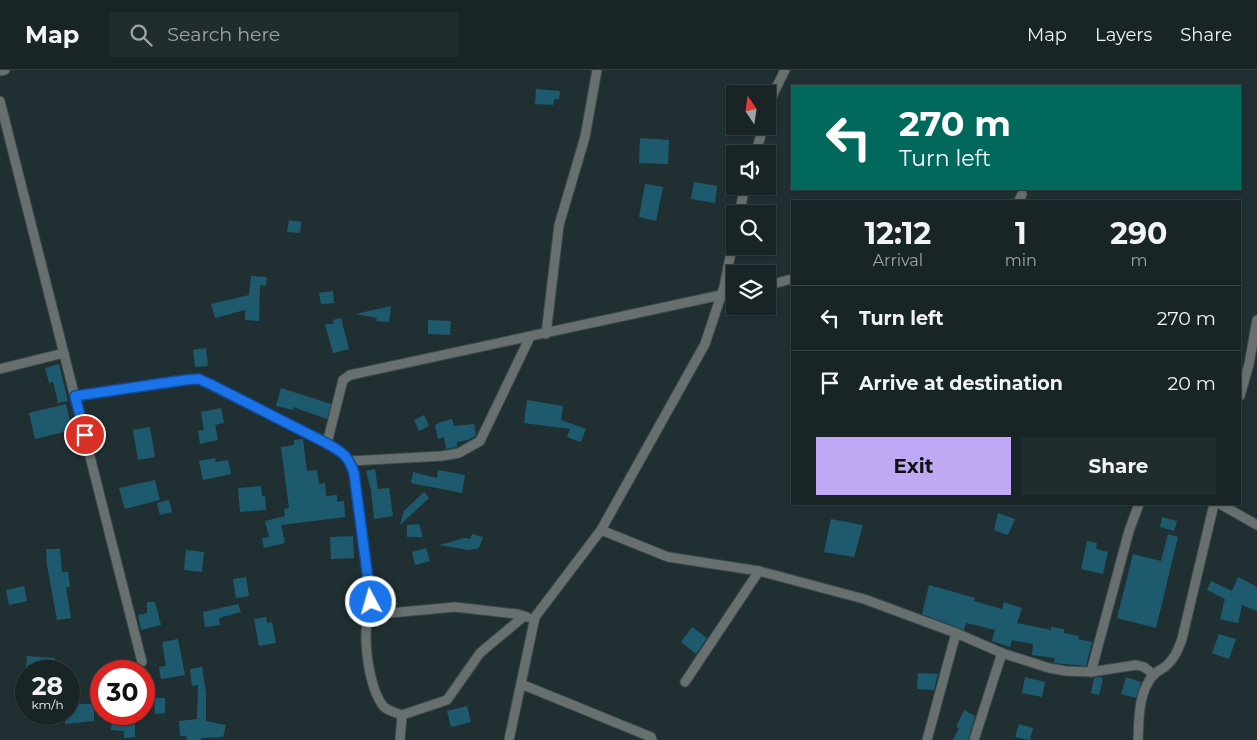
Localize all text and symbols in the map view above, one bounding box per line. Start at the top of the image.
search box [109,12,459,57]
text: Map [25,20,79,49]
icon: search [127,21,155,49]
text: Search here [167,23,280,46]
text: Map [1027,24,1067,46]
text: Layers [1095,24,1152,46]
text: Share [1180,24,1232,46]
north arrow [726,85,776,135]
map controls [726,85,776,315]
text: 270 m [899,102,1011,145]
icon: left [816,105,881,170]
button: sound [726,145,776,195]
text: Turn left [899,145,991,172]
button: search [726,205,776,255]
text: 12:12 [864,215,931,252]
text: 1 [1015,215,1027,252]
text: 290 [1110,215,1167,252]
text: Arrival [873,251,923,270]
text: min [1005,251,1037,270]
text: m [1130,251,1147,270]
button: layers [726,265,776,315]
icon: left [816,304,844,332]
text: Turn left [859,307,944,330]
text: 270 m [1157,307,1216,330]
icon: arrive [816,369,844,397]
text: Arrive at destination [859,372,1063,395]
text: 20 m [1168,372,1216,395]
pin [64,414,106,456]
icon: arrive [71,421,99,449]
button: Exit [816,437,1011,495]
button: Share [1021,437,1216,495]
position arrow [344,575,396,627]
speed limit sign: 30 [90,660,155,725]
text: 28 [32,671,63,701]
text: km/h [31,697,64,712]

